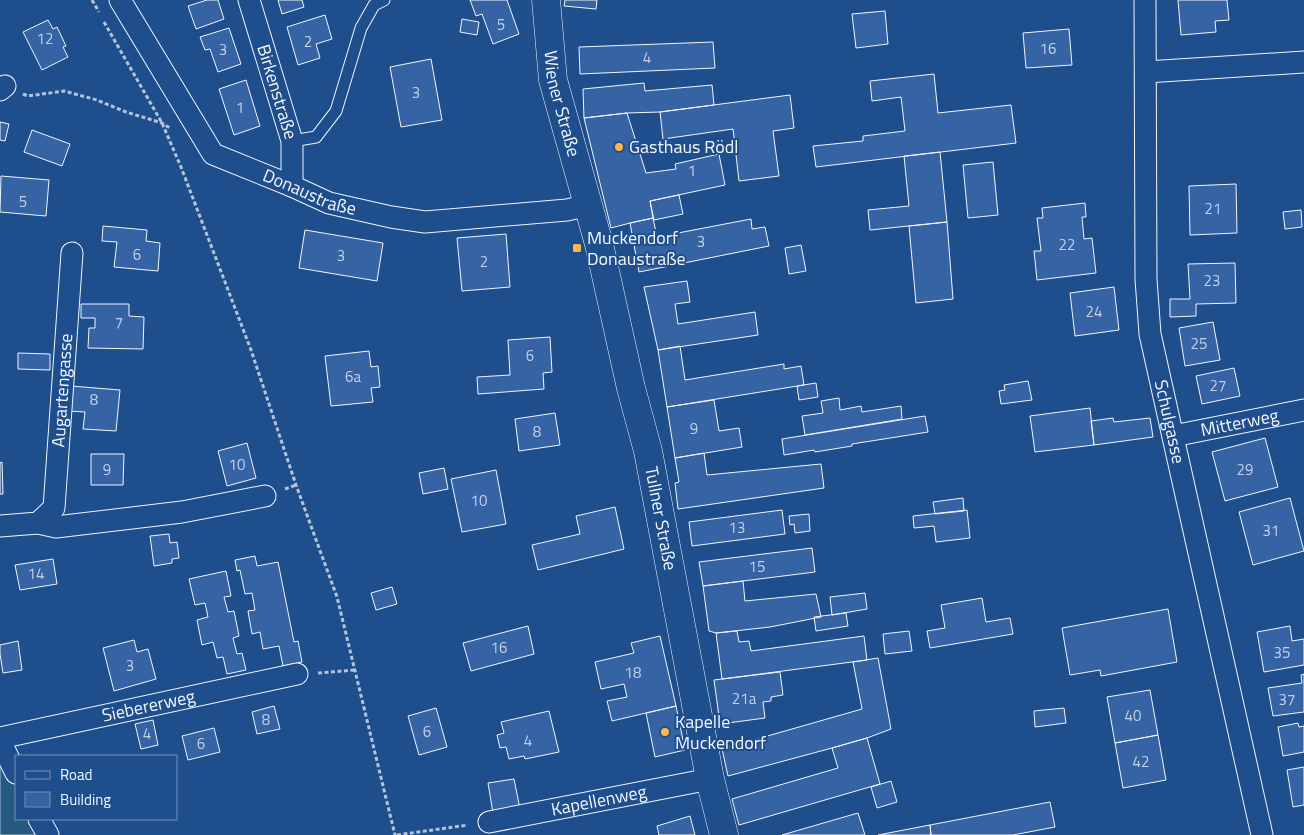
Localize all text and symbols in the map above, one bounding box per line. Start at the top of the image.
house number: 5 [497,13,505,36]
house number: 12 [37,27,53,50]
house number: 2 [304,30,312,53]
house number: 16 [1040,37,1056,60]
house number: 3 [219,38,227,61]
street label: Birkenstraße [250,41,305,142]
house number: 4 [643,46,651,69]
street label: Wiener Straße [537,49,588,160]
house number: 3 [412,81,420,104]
house number: 1 [236,96,244,119]
place label: Gasthaus Rödl [629,133,738,160]
marker: Gasthaus Rödl [613,141,625,153]
house number: 1 [688,159,696,182]
street label: Donaustraße [259,162,359,222]
house number: 5 [19,190,27,213]
house number: 21 [1205,197,1221,220]
place label: Muckendorf Donaustraße [587,224,686,272]
house number: 3 [697,230,705,253]
house number: 22 [1059,233,1075,256]
marker: Muckendorf Donaustraße [571,242,583,254]
house number: 6 [133,243,141,266]
house number: 3 [337,244,345,267]
house number: 2 [480,250,488,273]
house number: 23 [1204,269,1220,292]
house number: 24 [1086,300,1102,323]
house number: 7 [115,311,123,334]
street label: Augartengasse [44,332,79,448]
house number: 25 [1191,332,1207,355]
house number: 6 [526,344,534,367]
house number: 6a [345,365,361,388]
house number: 27 [1210,374,1226,397]
street label: Schulgasse [1148,377,1193,466]
house number: 8 [90,388,98,411]
street label: Mitterweg [1198,401,1281,443]
house number: 9 [690,417,698,440]
house number: 8 [533,420,541,443]
house number: 10 [229,453,245,476]
house number: 9 [103,458,111,481]
house number: 29 [1237,458,1253,481]
street label: Tullner Straße [638,464,684,573]
house number: 10 [471,489,487,512]
house number: 13 [729,516,745,539]
house number: 31 [1263,519,1279,542]
house number: 15 [749,555,765,578]
house number: 14 [28,562,44,585]
house number: 16 [491,636,507,659]
house number: 35 [1274,641,1290,664]
house number: 3 [126,654,134,677]
house number: 18 [625,661,641,684]
street label: Siebererweg [99,682,198,729]
house number: 21a [732,687,757,710]
house number: 37 [1279,688,1295,711]
house number: 40 [1125,704,1141,727]
house number: 8 [262,708,270,731]
place label: Kapelle Muckendorf [675,708,766,756]
house number: 6 [423,720,431,743]
house number: 4 [143,722,151,745]
marker: Kapelle Muckendorf [659,726,671,738]
house number: 4 [524,729,532,752]
house number: 6 [197,732,205,755]
house number: 42 [1133,750,1149,773]
legend [15,755,178,820]
text: Road [60,763,92,786]
street label: Kapellenweg [549,778,649,823]
text: Building [60,788,111,811]

